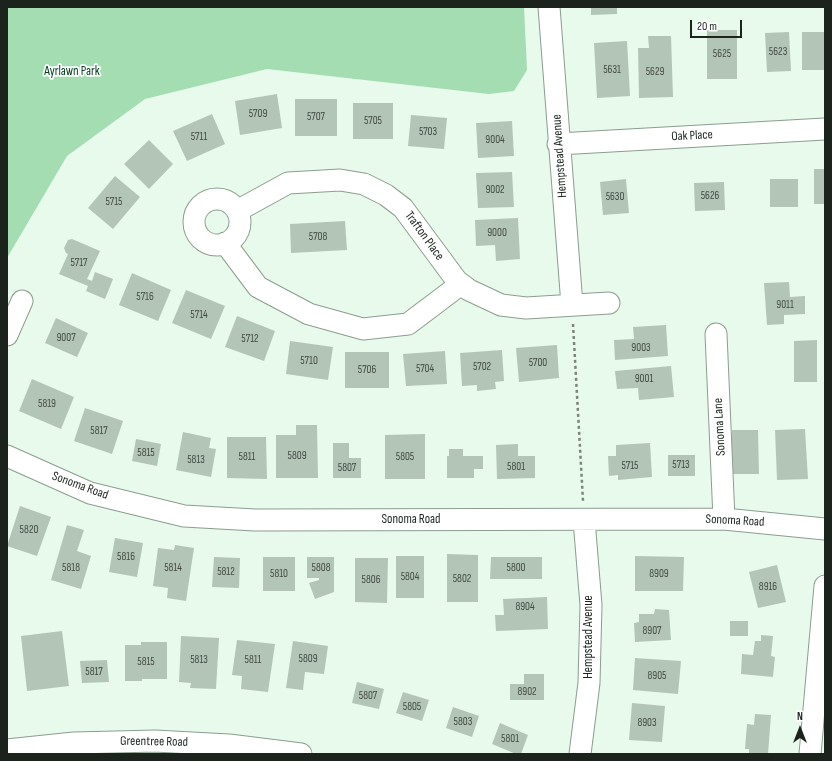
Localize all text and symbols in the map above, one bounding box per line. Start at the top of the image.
scale bar [692,12,744,38]
text: 20 m [697,19,717,34]
house number: 5623 [769,45,787,59]
house number: 5625 [713,47,731,61]
house number: 5631 [603,63,621,77]
park label: Ayrlawn Park [44,64,100,80]
house number: 5629 [646,65,664,79]
house number: 5709 [249,107,267,121]
house number: 5707 [307,110,325,124]
house number: 5705 [364,114,382,128]
street label: Hempstead Avenue [549,114,571,198]
house number: 5703 [419,125,437,139]
street label: Oak Place [671,127,713,145]
house number: 5711 [191,130,207,144]
house number: 9004 [485,133,505,147]
house number: 9002 [485,183,505,197]
house number: 5626 [701,189,719,203]
house number: 5630 [606,190,624,204]
house number: 5715 [105,195,123,209]
street label: Trafton Place [401,208,447,264]
house number: 9000 [487,226,507,240]
house number: 5708 [309,230,327,244]
house number: 5717 [70,256,88,270]
house number: 5716 [136,290,154,304]
house number: 9011 [776,298,794,312]
house number: 5714 [190,308,208,322]
house number: 9007 [56,331,76,345]
house number: 5712 [241,332,259,346]
house number: 9003 [631,341,651,355]
house number: 5710 [300,354,318,368]
house number: 5700 [529,356,547,370]
house number: 5702 [473,360,491,374]
house number: 5704 [416,362,434,376]
house number: 5706 [358,363,376,377]
house number: 9001 [635,372,653,386]
house number: 5819 [38,397,56,411]
street label: Sonoma Lane [711,398,729,456]
house number: 5817 [90,424,108,438]
house number: 5815 [137,446,155,460]
house number: 5809 [287,449,307,463]
house number: 5811 [239,450,255,464]
house number: 5805 [396,450,414,464]
house number: 5813 [187,453,205,467]
house number: 5713 [672,458,690,472]
house number: 5715 [621,459,639,473]
house number: 5801 [507,460,525,474]
house number: 5807 [338,461,356,475]
street label: Sonoma Road [50,469,110,503]
street label: Sonoma Road [382,512,440,528]
street label: Sonoma Road [705,512,765,530]
house number: 5820 [20,523,38,537]
house number: 5816 [117,550,135,564]
house number: 5818 [62,561,80,575]
house number: 5814 [164,561,182,575]
house number: 5808 [312,561,330,575]
house number: 5800 [506,561,526,575]
house number: 5812 [217,565,235,579]
house number: 5810 [270,567,288,581]
house number: 8909 [649,567,669,581]
house number: 5804 [401,570,419,584]
house number: 5802 [453,572,471,586]
house number: 5806 [362,573,380,587]
house number: 8916 [759,580,777,594]
street label: Hempstead Avenue [581,595,597,679]
house number: 8904 [515,600,535,614]
house number: 8907 [643,624,661,638]
house number: 5809 [298,652,318,666]
house number: 5813 [190,653,208,667]
house number: 5811 [245,653,261,667]
house number: 5815 [137,655,155,669]
house number: 5817 [85,665,103,679]
house number: 8905 [647,669,667,683]
house number: 8902 [517,685,537,699]
house number: 5807 [359,689,377,703]
house number: 5805 [403,700,421,714]
north arrow [780,709,820,749]
text: N [797,710,803,723]
house number: 5803 [454,715,472,729]
house number: 8903 [637,716,657,730]
house number: 5801 [501,732,519,746]
street label: Greentree Road [120,734,188,750]

